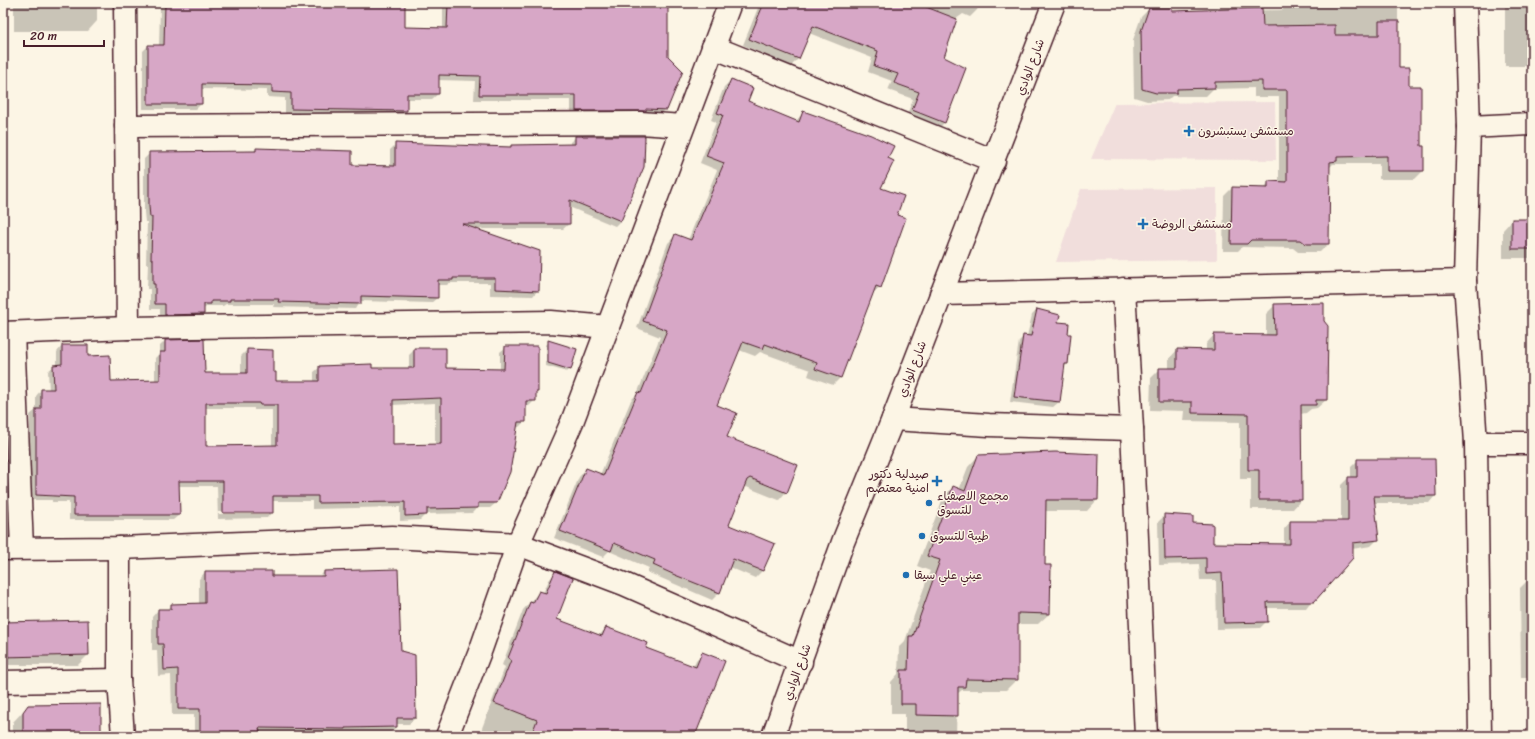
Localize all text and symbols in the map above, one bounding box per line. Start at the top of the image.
scale bar [24,22,104,48]
text: 20 m [30,25,57,47]
street label: شارع الوادي [1009,36,1051,98]
place label: مستشفى يستبشرون [1198,120,1294,142]
marker: مستشفى يستبشرون [1183,125,1195,137]
place label: مستشفى الروضة [1152,213,1232,235]
marker: مستشفى الروضة [1137,218,1149,230]
street label: شارع الوادي [891,338,933,400]
place label: صيدلية دكتور امنية معتصم [866,463,929,499]
marker: صيدلية دكتور امنية معتصم [932,476,942,486]
place label: مجمع الاصفياء للتسوق [937,485,1009,521]
marker: مجمع الاصفياء للتسوق [924,498,934,508]
place label: طيبة للتسوق [930,525,989,547]
marker: طيبة للتسوق [917,531,927,541]
place label: عيني علي سيقا [914,564,982,586]
marker: عيني علي سيقا [901,570,911,580]
street label: شارع الوادي [777,641,817,703]

